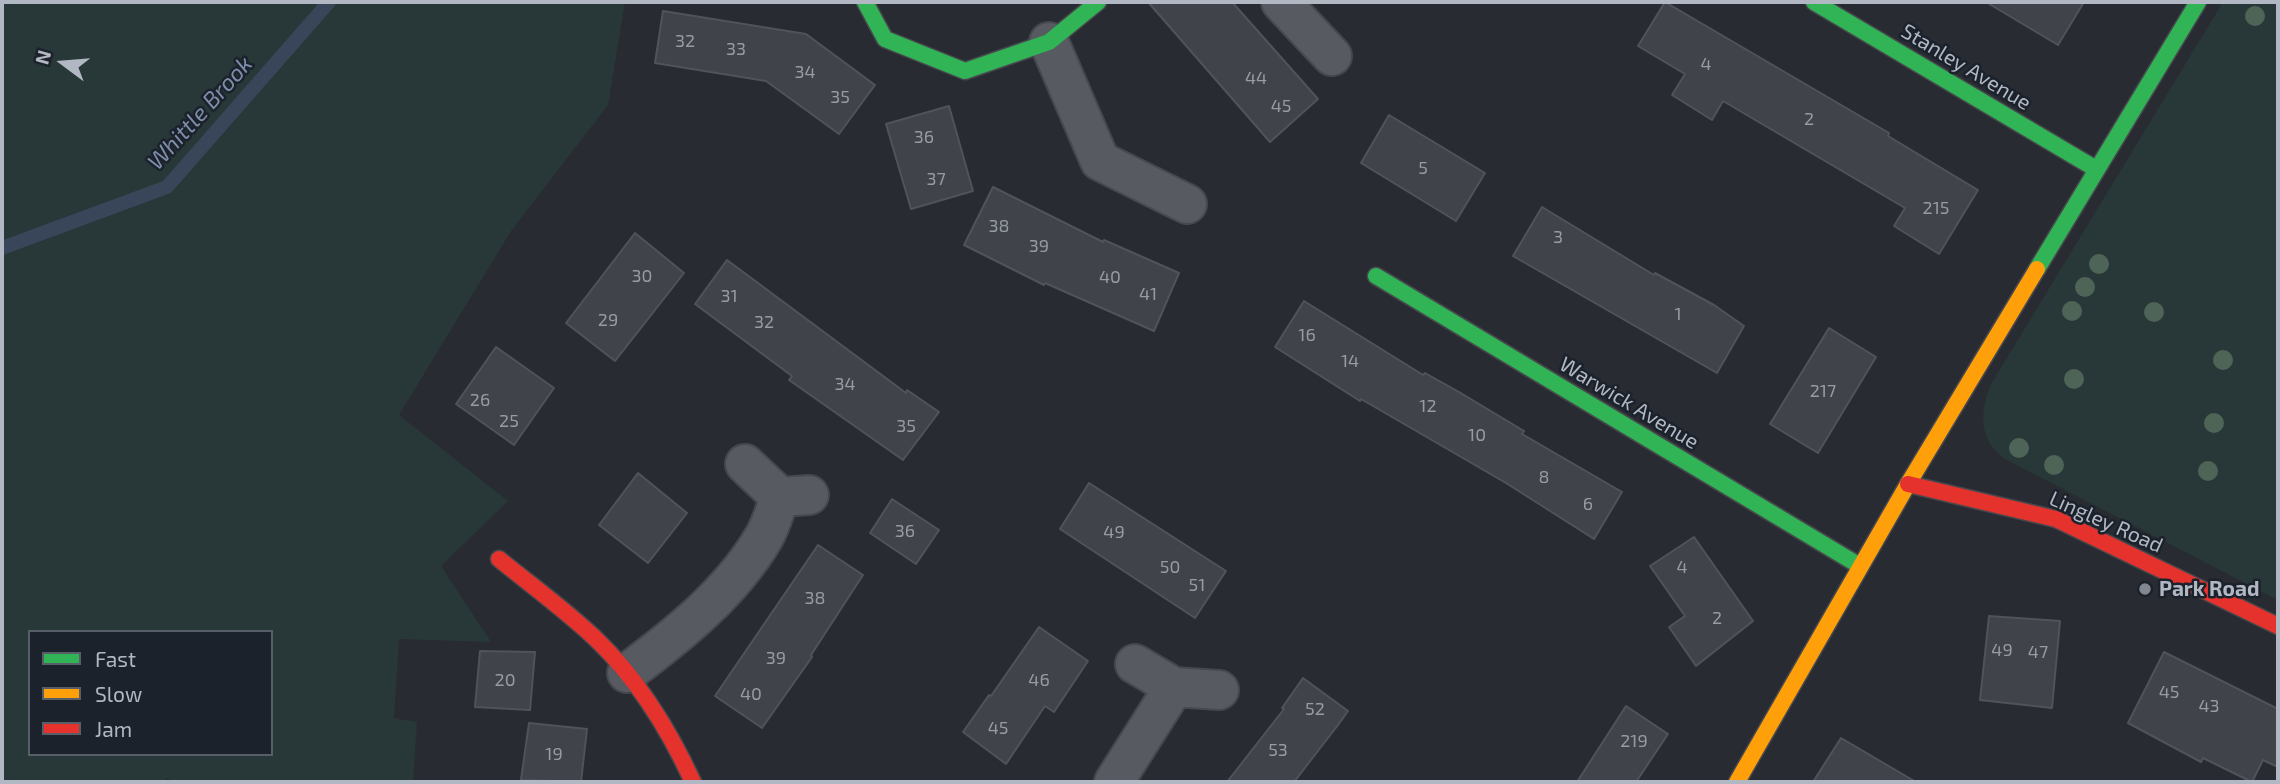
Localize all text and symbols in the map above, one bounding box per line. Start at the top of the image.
street label: Stanley Avenue [1897,18,2035,116]
north arrow [28,28,98,98]
house number: 32 [675,30,695,52]
house number: 33 [726,38,746,60]
text: N [29,47,55,67]
water label: Whittle Brook [142,51,258,175]
house number: 4 [1700,53,1712,75]
house number: 34 [794,61,816,83]
house number: 44 [1245,67,1267,89]
house number: 35 [830,86,850,108]
house number: 45 [1271,95,1291,117]
house number: 2 [1804,108,1814,130]
house number: 36 [914,126,934,148]
house number: 5 [1418,157,1428,179]
house number: 37 [926,168,946,190]
house number: 215 [1923,197,1949,219]
house number: 38 [989,215,1009,237]
house number: 3 [1553,226,1563,248]
house number: 39 [1029,235,1049,257]
house number: 30 [632,265,652,287]
house number: 40 [1099,266,1121,288]
house number: 41 [1139,283,1157,305]
house number: 31 [720,285,738,307]
house number: 1 [1674,303,1682,325]
house number: 29 [598,309,618,331]
house number: 32 [754,311,774,333]
house number: 16 [1298,324,1316,346]
house number: 14 [1341,350,1359,372]
street label: Warwick Avenue [1555,351,1703,455]
house number: 34 [834,373,856,395]
house number: 217 [1810,380,1836,402]
house number: 26 [470,389,490,411]
house number: 12 [1419,395,1437,417]
house number: 25 [499,410,519,432]
house number: 35 [896,415,916,437]
house number: 10 [1468,424,1486,446]
house number: 8 [1539,466,1549,488]
street label: Lingley Road [2045,486,2167,558]
house number: 6 [1583,493,1593,515]
house number: 36 [895,520,915,542]
house number: 49 [1103,521,1125,543]
house number: 50 [1160,556,1180,578]
house number: 4 [1676,556,1688,578]
house number: 51 [1189,574,1205,596]
place label: Park Road [2159,576,2259,602]
marker: Park Road [2137,581,2153,597]
house number: 38 [805,587,825,609]
house number: 2 [1712,607,1722,629]
legend [28,630,273,756]
house number: 49 [1991,639,2013,661]
house number: 47 [2028,641,2048,663]
text: Fast [95,646,136,671]
house number: 39 [766,647,786,669]
house number: 20 [495,669,515,691]
house number: 46 [1028,669,1050,691]
text: Slow [95,681,142,706]
house number: 45 [2159,681,2179,703]
house number: 40 [740,683,762,705]
house number: 43 [2198,695,2220,717]
house number: 52 [1305,698,1325,720]
text: Jam [95,716,132,741]
house number: 45 [988,717,1008,739]
house number: 219 [1620,730,1648,752]
house number: 53 [1268,739,1288,761]
house number: 19 [545,743,563,765]

